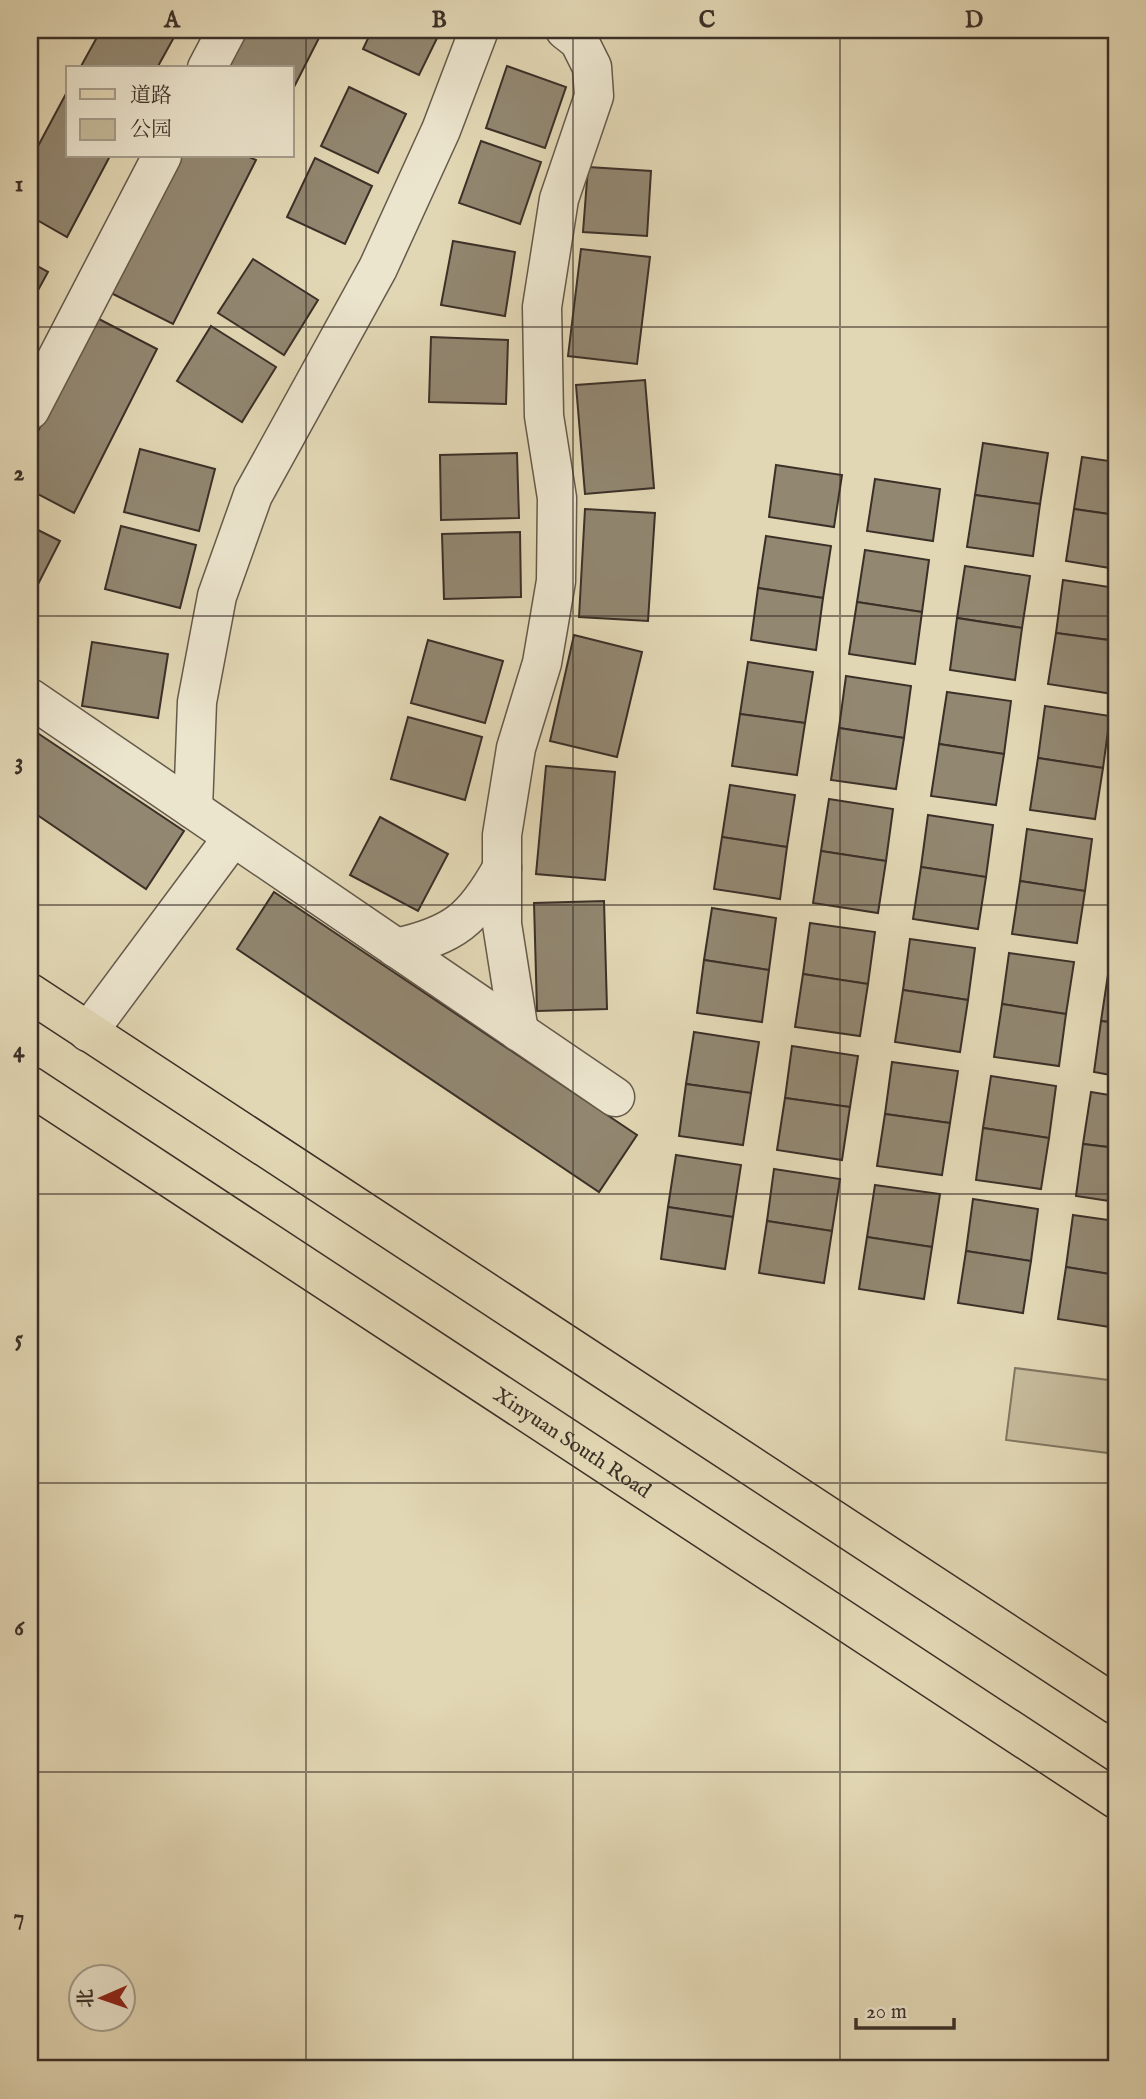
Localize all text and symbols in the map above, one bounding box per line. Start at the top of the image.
text: A [163,6,181,35]
text: B [431,6,447,35]
text: C [699,6,716,35]
text: D [965,6,983,35]
legend [66,66,294,158]
text: 道路 [130,83,172,110]
text: 公园 [130,117,172,144]
text: 1 [15,170,23,199]
text: 2 [14,459,25,488]
text: 3 [15,748,23,777]
text: 4 [13,1036,25,1065]
text: 5 [15,1325,24,1354]
street label: Xinyuan South Road [488,1382,656,1505]
text: 6 [14,1614,25,1643]
text: 7 [14,1903,24,1932]
north arrow [66,1962,136,2032]
scale bar [856,1987,954,2031]
text: 北 [75,1989,99,2008]
text: 20 m [866,1999,907,2026]

